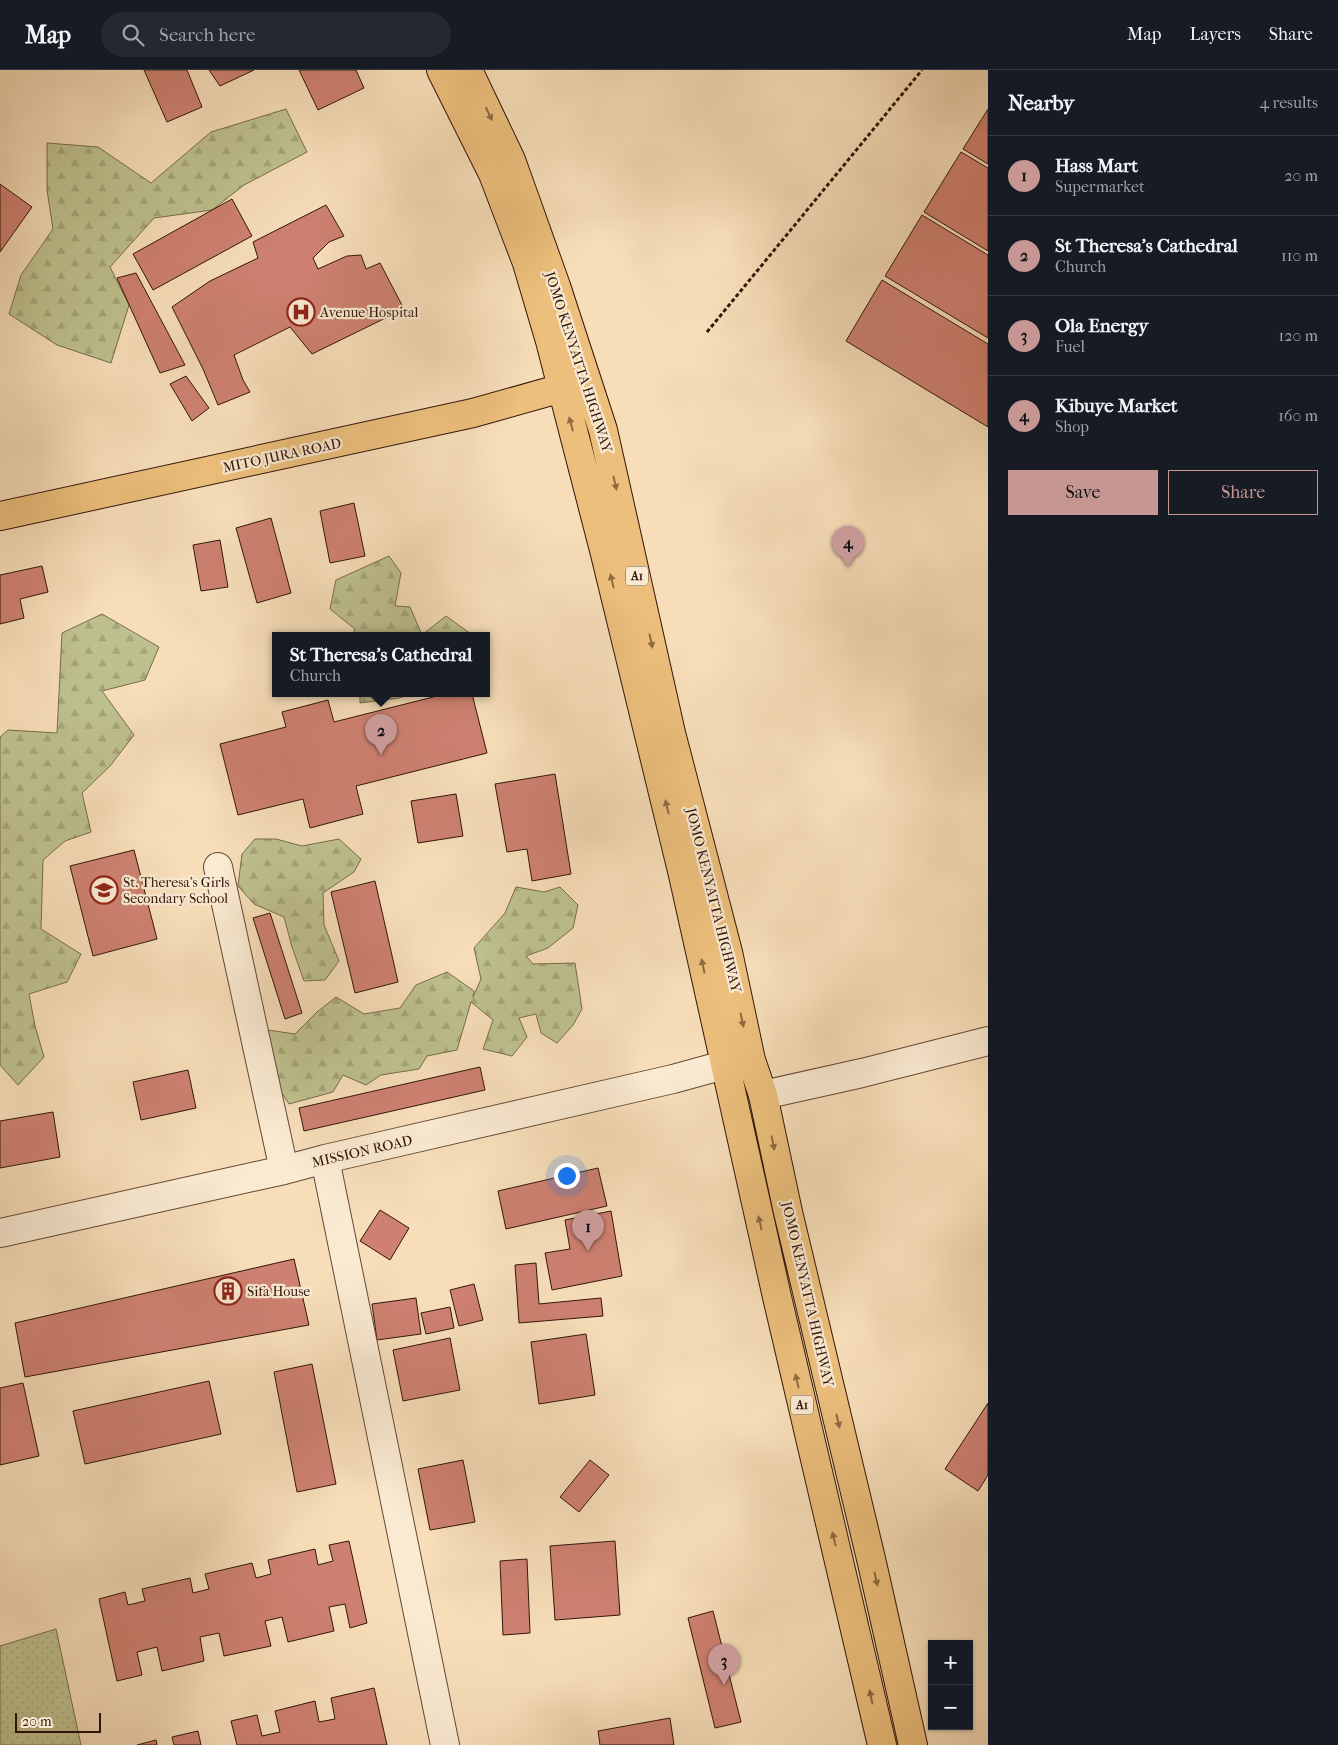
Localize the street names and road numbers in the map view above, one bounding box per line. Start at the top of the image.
street label: JOMO KENYATTA HIGHWAY [541,268,616,455]
street label: MITO JURA ROAD [221,435,343,476]
road number: A1 [626,566,648,586]
street label: JOMO KENYATTA HIGHWAY [682,805,745,995]
street label: MISSION ROAD [310,1132,414,1171]
street label: JOMO KENYATTA HIGHWAY [778,1199,837,1389]
road number: A1 [791,1396,813,1414]

